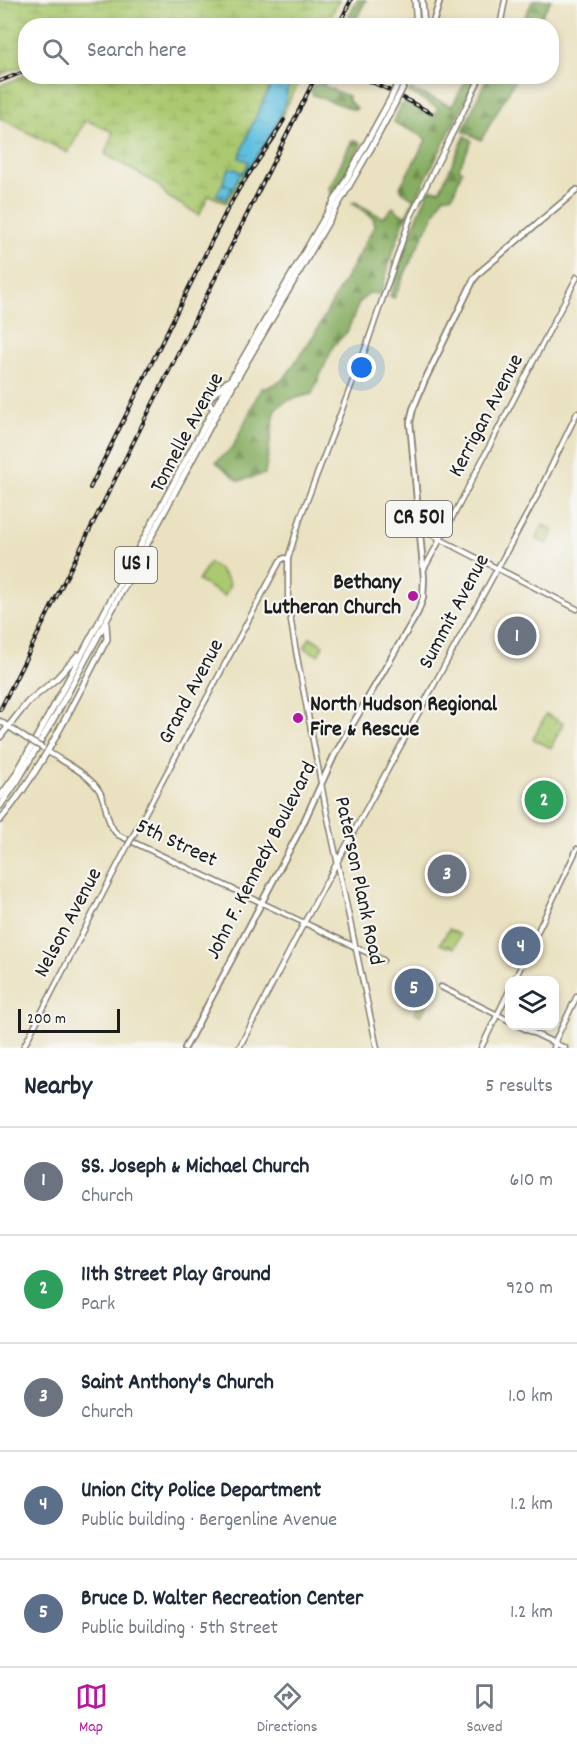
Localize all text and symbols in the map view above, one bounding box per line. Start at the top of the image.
search box [18,18,559,84]
icon: search [39,35,72,68]
text: Search here [87,36,186,67]
street label: Kerrigan Avenue [441,349,533,483]
your location [347,353,376,382]
street label: Tonnelle Avenue [143,367,233,499]
road number: CR 501 [386,501,452,537]
road number: US 1 [115,547,157,583]
street label: Summit Avenue [412,549,498,675]
place label: Bethany Lutheran Church [263,568,402,624]
marker: Bethany Lutheran Church [406,589,420,603]
pin: 1 [498,614,536,658]
street label: Grand Avenue [151,634,233,750]
place label: North Hudson Regional Fire & Rescue [310,690,498,746]
marker: North Hudson Regional Fire & Rescue [291,711,305,725]
street label: John F. Kennedy Boulevard [199,757,325,965]
pin: 2 [524,778,564,822]
street label: Paterson Plank Road [325,794,391,968]
street label: 5th Street [130,812,222,876]
pin: 3 [428,852,466,896]
street label: Nelson Avenue [27,863,111,983]
pin: 4 [502,924,540,968]
pin: 5 [394,966,434,1010]
map controls [505,976,559,1030]
button: layers [505,976,559,1030]
scale bar [18,1006,120,1034]
text: 200 m [27,1008,66,1031]
text: Nearby [24,1069,92,1106]
text: 5 results [485,1073,553,1101]
text: SS. Joseph & Michael Church [81,1152,309,1183]
text: 1 [41,1167,46,1195]
text: 610 m [510,1167,553,1195]
text: Church [81,1183,133,1211]
text: 11th Street Play Ground [81,1260,271,1291]
text: 2 [39,1275,48,1303]
text: 920 m [506,1275,553,1303]
text: Park [81,1291,115,1319]
text: Saint Anthony's Church [81,1368,274,1399]
text: 3 [39,1383,48,1411]
text: 1.0 km [508,1383,553,1411]
text: Church [81,1399,133,1427]
text: Union City Police Department [81,1476,321,1507]
text: 4 [39,1491,48,1519]
text: 1.2 km [510,1491,553,1519]
text: Public building · Bergenline Avenue [81,1507,337,1535]
text: Bruce D. Walter Recreation Center [81,1584,363,1615]
text: 5 [39,1599,48,1627]
text: 1.2 km [510,1599,553,1627]
text: Public building · 5th Street [81,1615,278,1643]
tab: Map [75,1680,108,1739]
tab: Directions [257,1680,317,1739]
tab: Saved [467,1680,502,1739]

